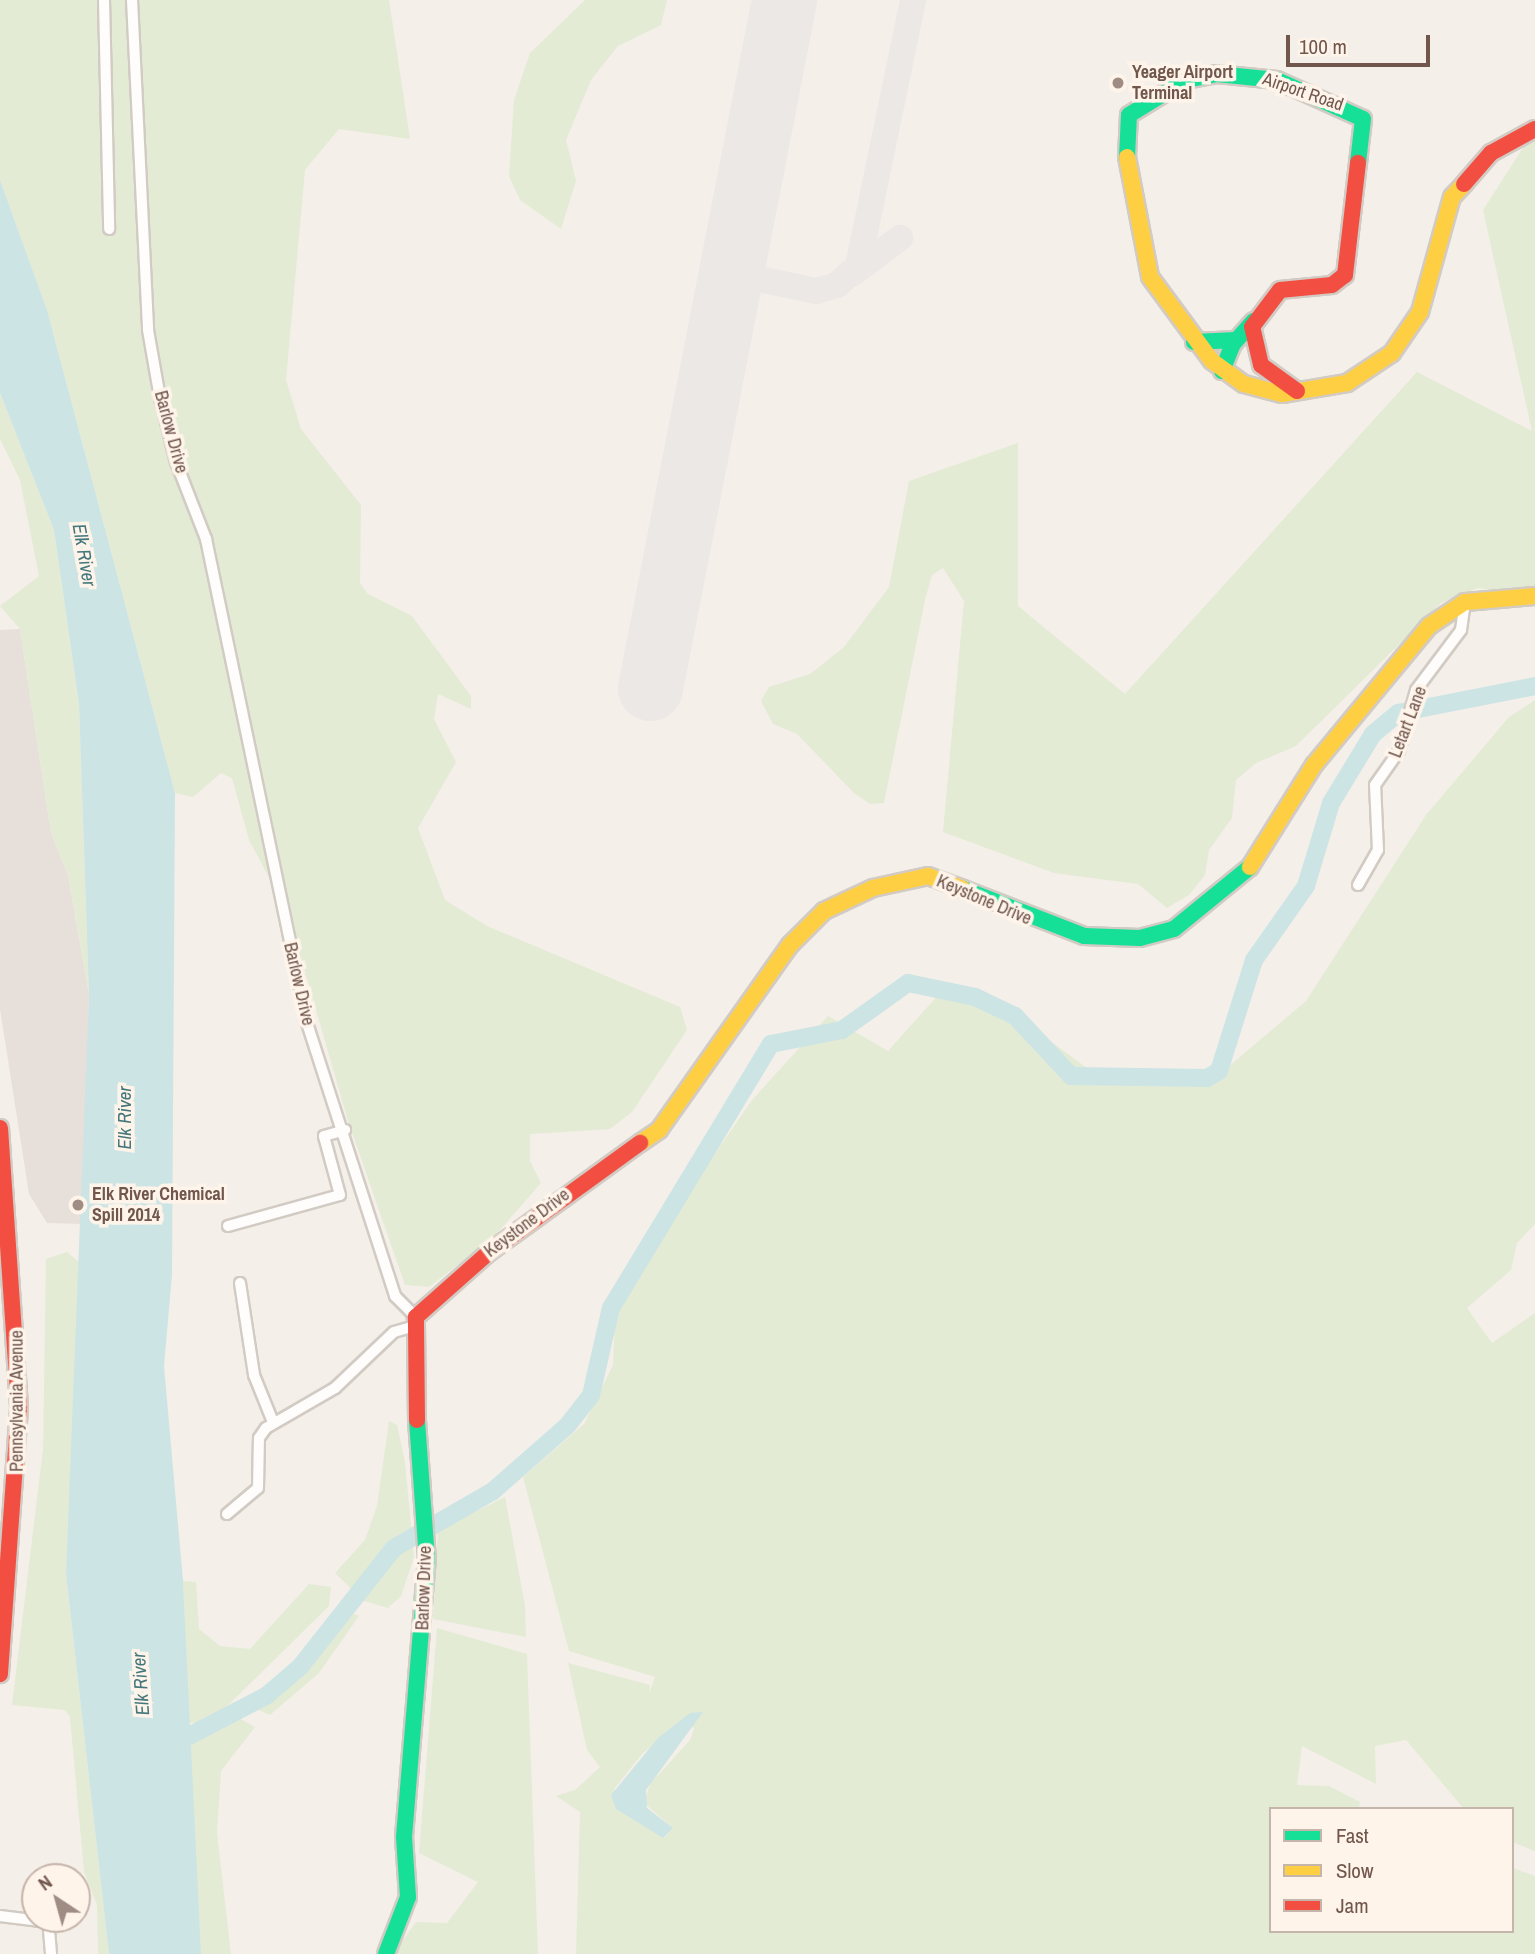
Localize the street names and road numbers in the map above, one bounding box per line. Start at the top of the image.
street label: Airport Road [1260,68,1346,116]
street label: Barlow Drive [150,388,192,476]
street label: Letart Lane [1385,683,1431,761]
street label: Keystone Drive [933,870,1035,930]
street label: Barlow Drive [279,940,319,1028]
street label: Keystone Drive [480,1184,574,1262]
street label: Pennsylvania Avenue [6,1330,28,1472]
street label: Barlow Drive [412,1545,436,1631]

